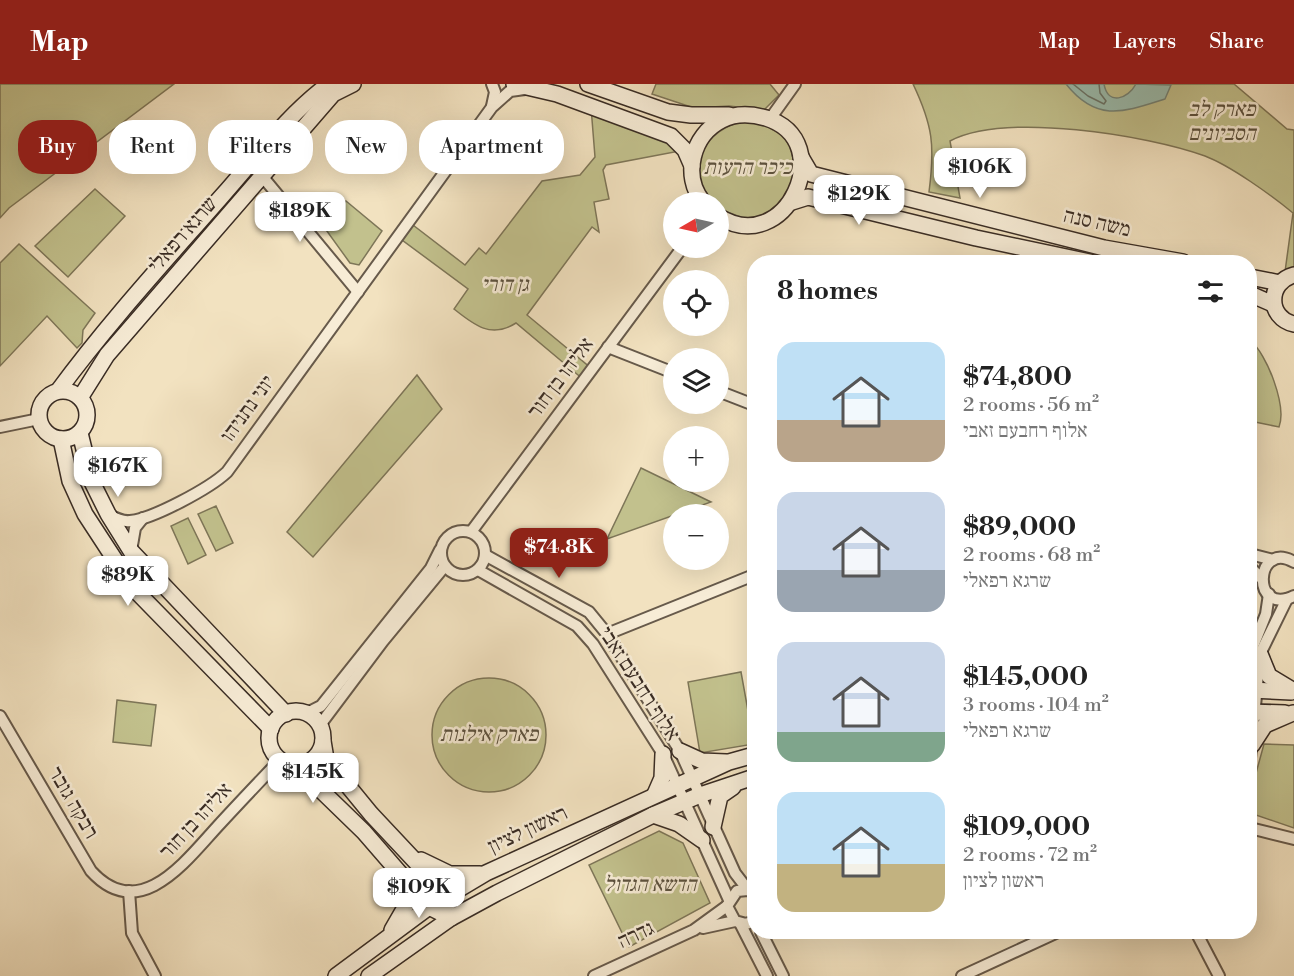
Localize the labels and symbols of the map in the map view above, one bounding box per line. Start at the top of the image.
park label: פארק לב הסביונים [1188,97,1258,147]
pin: $106K [938,148,1022,199]
park label: כיכר הרעות [704,155,793,181]
pin: $129K [817,175,901,226]
street label: שרגא רפאלי [143,191,223,279]
pin: $189K [258,192,342,243]
north arrow [663,192,729,258]
street label: משה סנה [1061,203,1133,243]
park label: גן דורי [481,272,531,298]
street label: אליהו בן חור [522,332,600,424]
street label: יוני נתניהו [215,370,281,448]
pin: $167K [76,447,160,498]
pin: $74.8K [510,528,608,579]
pin: $89K [92,556,164,607]
street label: אלוף רחבעם זאבי [592,622,686,746]
park label: פארק אילנות [440,722,539,748]
pin: $145K [271,753,355,804]
street label: רבקה גובר [42,762,104,844]
street label: אליהו בן חור [154,777,238,865]
street label: ראשון לציון [484,800,572,860]
pin: $109K [377,868,461,919]
park label: הדשא הגדול [604,872,698,898]
street label: גדרה [613,915,659,955]

